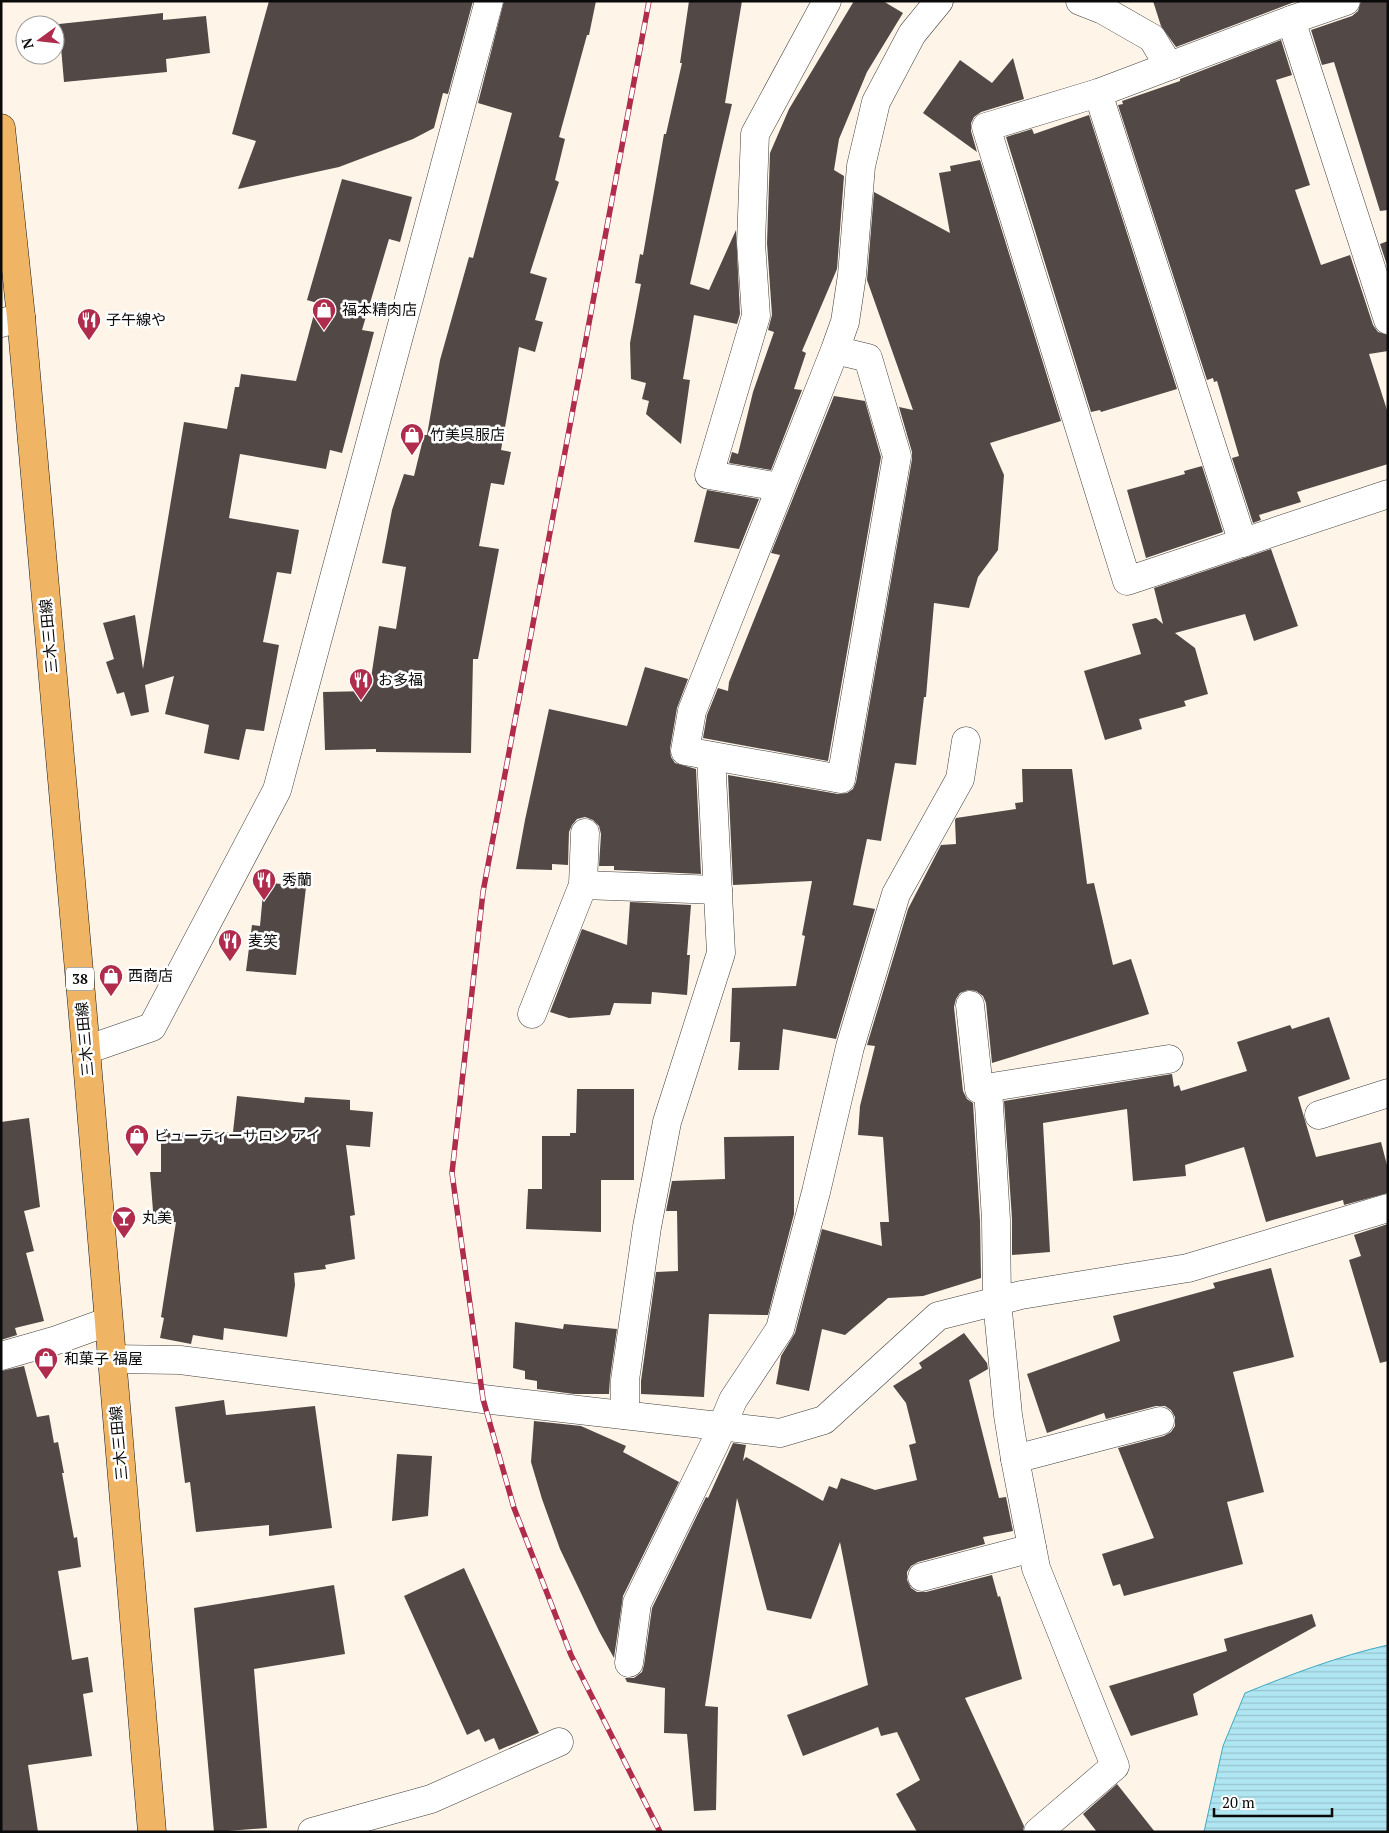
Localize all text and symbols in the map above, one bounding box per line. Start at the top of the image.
north arrow [15,15,65,65]
text: N [16,36,38,51]
shop icon: 福本精肉店 [311,297,337,331]
place label: 福本精肉店 [342,299,417,319]
restaurant icon: 子午線や [76,307,102,341]
place label: 子午線や [106,309,166,329]
shop icon: 竹美呉服店 [399,422,425,456]
place label: 竹美呉服店 [430,424,505,444]
street label: 三木三田線 [35,598,61,674]
restaurant icon: お多福 [348,667,374,701]
place label: お多福 [378,669,423,689]
restaurant icon: 秀蘭 [251,867,277,901]
place label: 秀蘭 [282,869,312,889]
restaurant icon: 麦笑 [217,928,243,962]
place label: 麦笑 [248,930,278,950]
shop icon: 西商店 [98,963,124,997]
place label: 西商店 [128,965,173,985]
road number: 38 [66,968,94,991]
street label: 三木三田線 [71,1001,97,1077]
shop icon: ビューティーサロン アイ [124,1123,150,1157]
place label: ビューティーサロン アイ [154,1125,321,1145]
bar icon: 丸美 [111,1205,137,1239]
place label: 丸美 [142,1207,172,1227]
shop icon: 和菓子 福屋 [33,1346,59,1380]
place label: 和菓子 福屋 [64,1348,143,1368]
street label: 三木三田線 [105,1405,131,1481]
scale bar [1214,1786,1332,1818]
text: 20 m [1222,1792,1255,1812]

